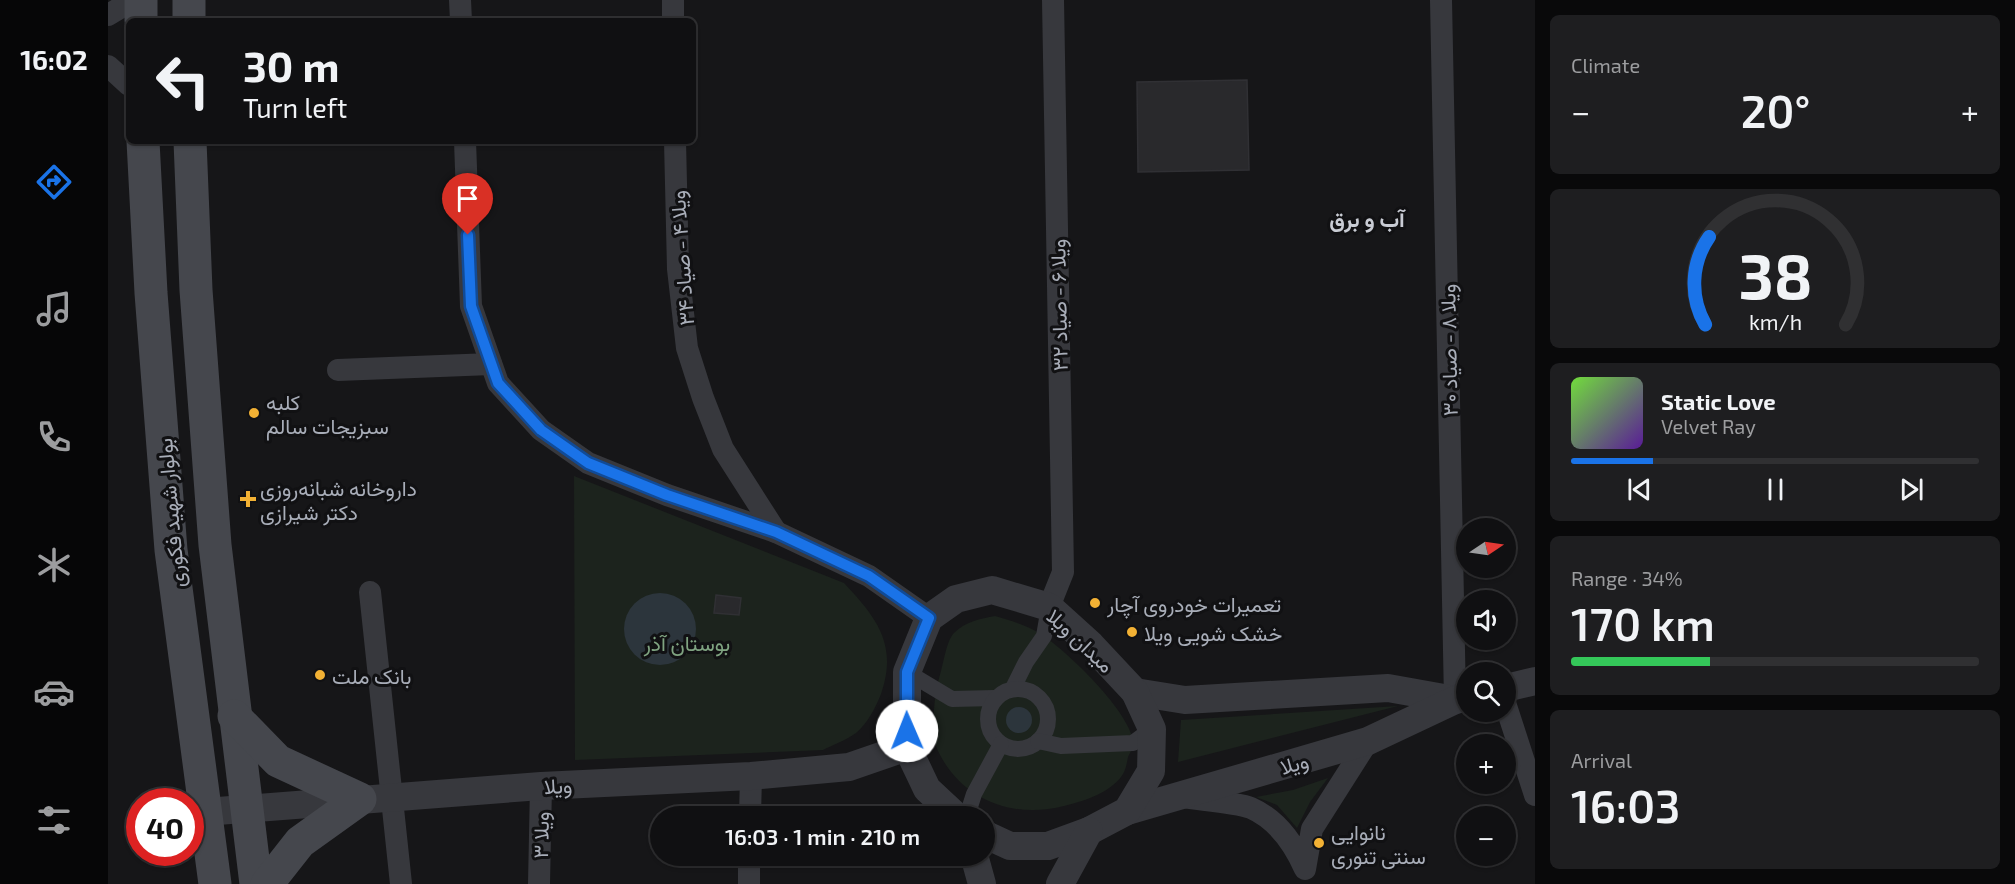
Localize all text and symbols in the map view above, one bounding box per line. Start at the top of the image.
text: 30 m [243,40,339,90]
icon: left [144,42,222,120]
text: 16:02 [20,43,88,75]
text: Climate [1571,53,1640,77]
text: 20° [1741,83,1810,137]
text: Turn left [243,91,347,123]
text: − [1571,91,1590,131]
text: + [1961,91,1979,131]
icon: directions [33,161,75,203]
pin [442,173,493,235]
icon: arrive [451,182,484,215]
street label: ویلا ۴ - صیاد ۳۴ [664,190,700,326]
district label: آب و برق [1329,205,1406,233]
text: 38 [1738,237,1812,312]
street label: ویلا ۶ - صیاد ۳۲ [1044,239,1074,371]
street label: ویلا ۸ - صیاد ۳۰ [1434,283,1464,416]
icon: music [33,288,75,330]
text: km/h [1748,310,1802,335]
text: Static Love [1661,388,1776,414]
place label: کلبه سبزیجات سالم [266,389,389,441]
marker: کلبه سبزیجات سالم [247,406,261,420]
text: Velvet Ray [1661,414,1756,438]
icon: phone [33,416,75,458]
street label: بولوار شهید فکوری [151,437,191,589]
icon: previous [1623,473,1656,506]
icon: pause [1759,473,1792,506]
icon: next [1895,473,1928,506]
place label: داروخانه شبانه‌روزی دکتر شیرازی [260,475,417,526]
marker: داروخانه شبانه‌روزی دکتر شیرازی [241,492,255,506]
north arrow [1456,518,1516,578]
map controls [1456,518,1516,866]
icon: climate [33,544,75,586]
text: Range · 34% [1571,566,1683,590]
button: sound [1456,590,1516,650]
place label: تعمیرات خودروی آچار [1106,591,1281,619]
marker: تعمیرات خودروی آچار [1088,596,1102,610]
text: 170 km [1571,596,1715,650]
street label: میدان ویلا [1041,603,1120,679]
place label: خشک شویی ویلا [1144,620,1282,647]
marker: خشک شویی ویلا [1125,625,1139,639]
park label: بوستان آذر [643,630,730,657]
button: search [1456,662,1516,722]
place label: بانک ملت [332,663,412,689]
marker: بانک ملت [313,668,327,682]
icon: car [33,671,75,713]
position arrow [875,699,939,763]
button: + [1456,734,1516,794]
street label: ویلا [1277,747,1312,781]
text: Arrival [1571,748,1632,772]
street label: ویلا [543,772,573,800]
text: 16:03 [1571,778,1680,832]
speed limit sign: 40 [126,788,204,866]
icon: filters [33,799,75,841]
button: − [1456,806,1516,866]
street label: ویلا ۳ [527,811,555,859]
place label: نانوایی سنتی تنوری [1331,819,1426,870]
text: 16:03 · 1 min · 210 m [725,823,920,849]
marker: نانوایی سنتی تنوری [1312,836,1326,850]

